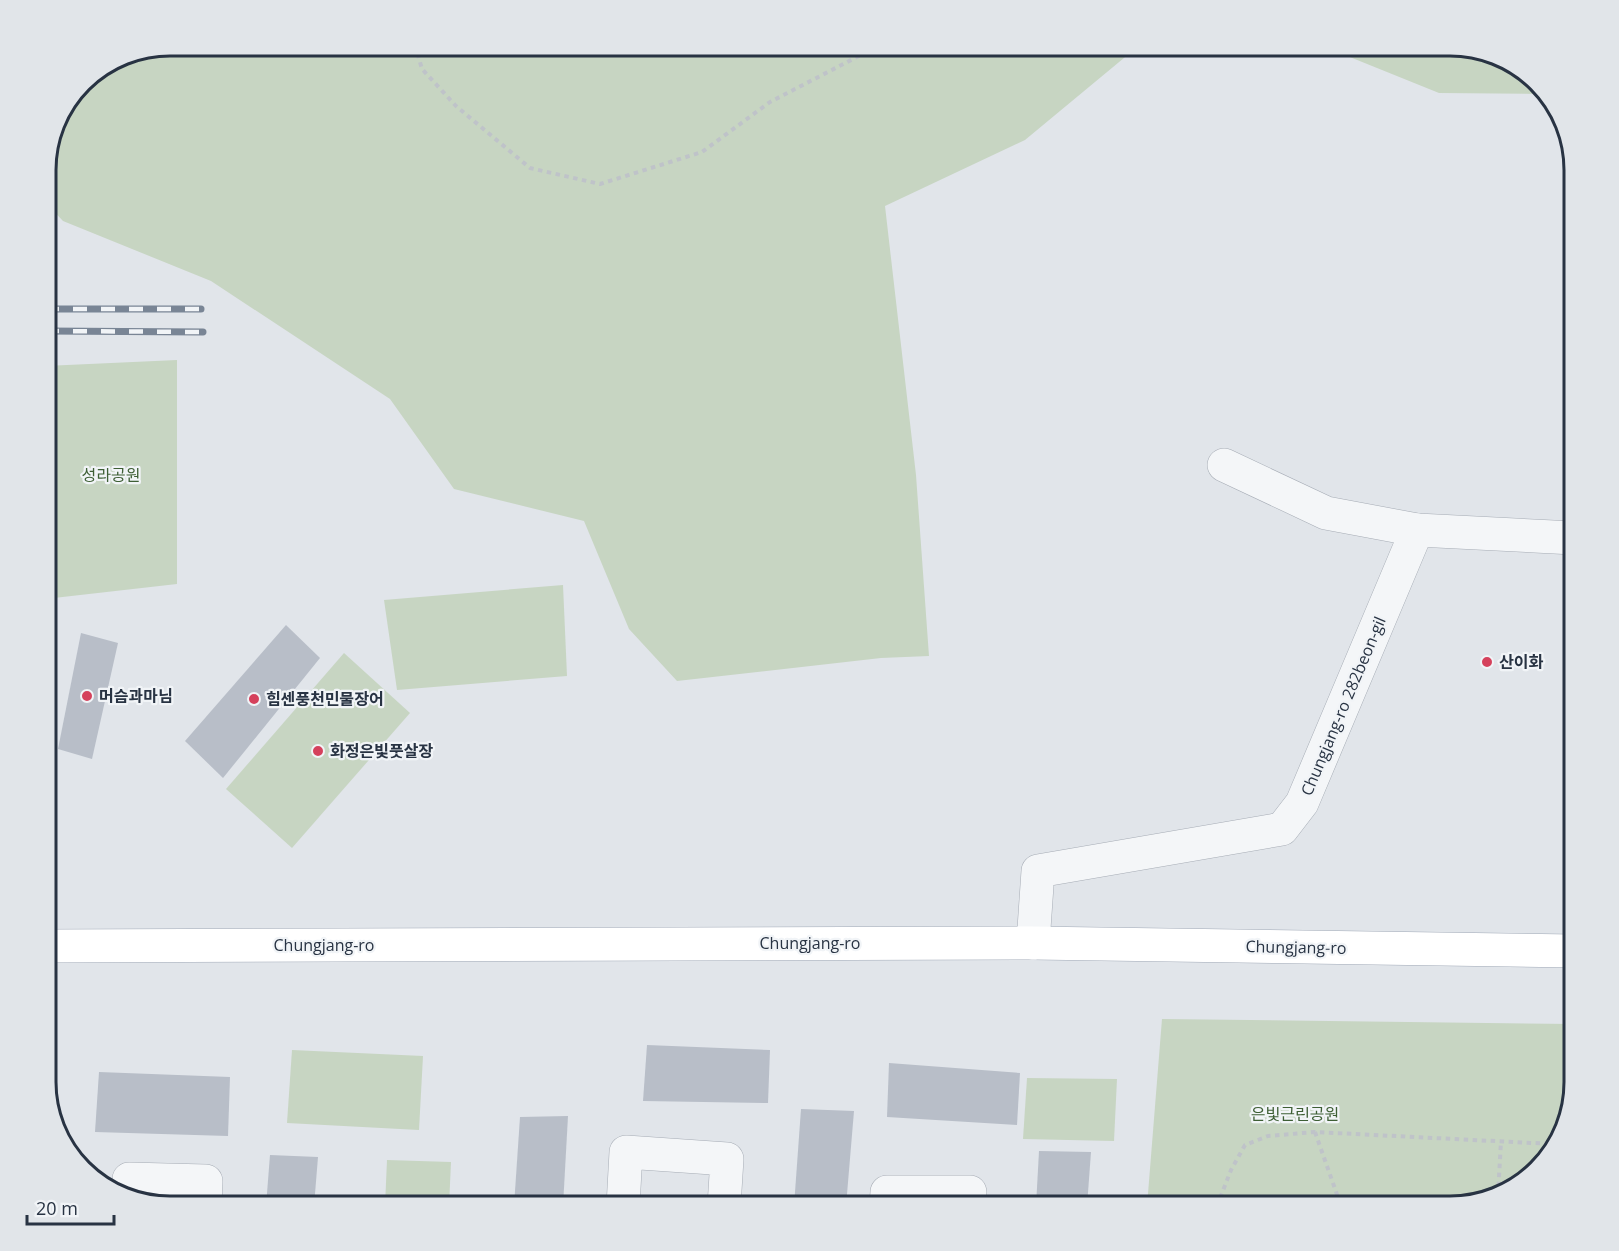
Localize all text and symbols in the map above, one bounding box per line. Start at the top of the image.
park label: 성라공원 [82,464,140,486]
street label: Chungjang-ro 282beon-gil [1295,613,1391,799]
place label: 산이화 [1499,651,1543,673]
marker: 산이화 [1480,655,1494,669]
place label: 머슴과마님 [99,685,173,707]
place label: 힘센풍천민물장어 [266,688,384,710]
marker: 머슴과마님 [80,689,94,703]
marker: 힘센풍천민물장어 [247,692,261,706]
place label: 화정은빛풋살장 [330,740,433,762]
marker: 화정은빛풋살장 [311,744,325,758]
street label: Chungjang-ro [760,932,860,954]
street label: Chungjang-ro [274,934,374,956]
street label: Chungjang-ro [1245,935,1347,959]
park label: 은빛근린공원 [1251,1103,1339,1125]
scale bar [27,1188,114,1226]
text: 20 m [36,1196,78,1220]

